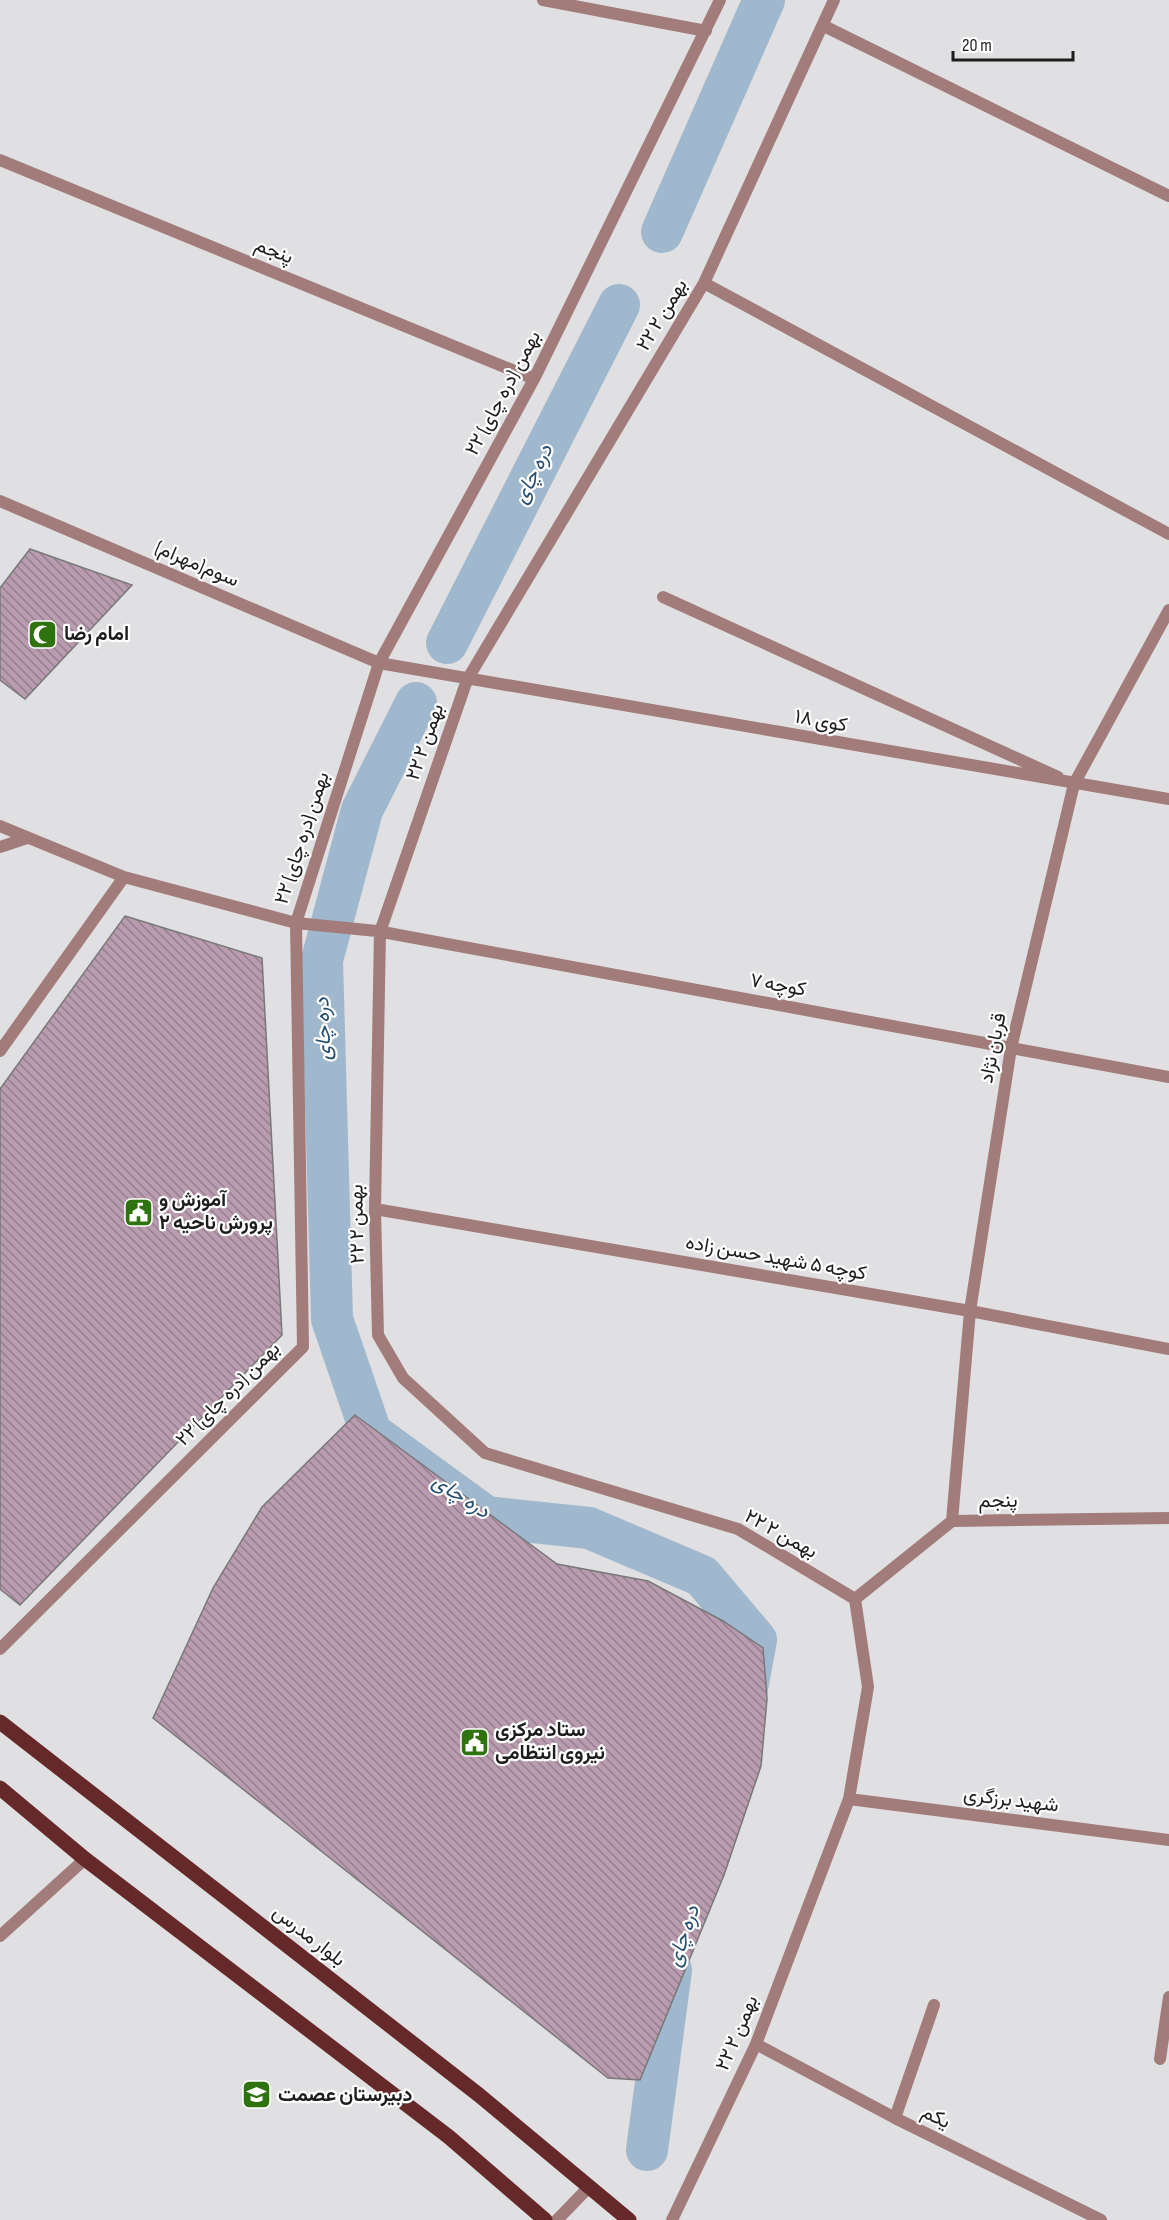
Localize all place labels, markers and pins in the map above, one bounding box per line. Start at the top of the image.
mosque icon: امام رضا [27,618,59,650]
place label: امام رضا [64,622,129,646]
place label: آموزش و پرورش ناحیه ۲ [159,1188,273,1236]
public building icon: آموزش و پرورش ناحیه ۲ [122,1196,154,1228]
place label: ستاد مرکزی نیروی انتظامی [495,1718,605,1765]
public building icon: ستاد مرکزی نیروی انتظامی [458,1726,490,1758]
school or university icon: دبیرستان عصمت [241,2079,273,2111]
place label: دبیرستان عصمت [278,2083,413,2107]

